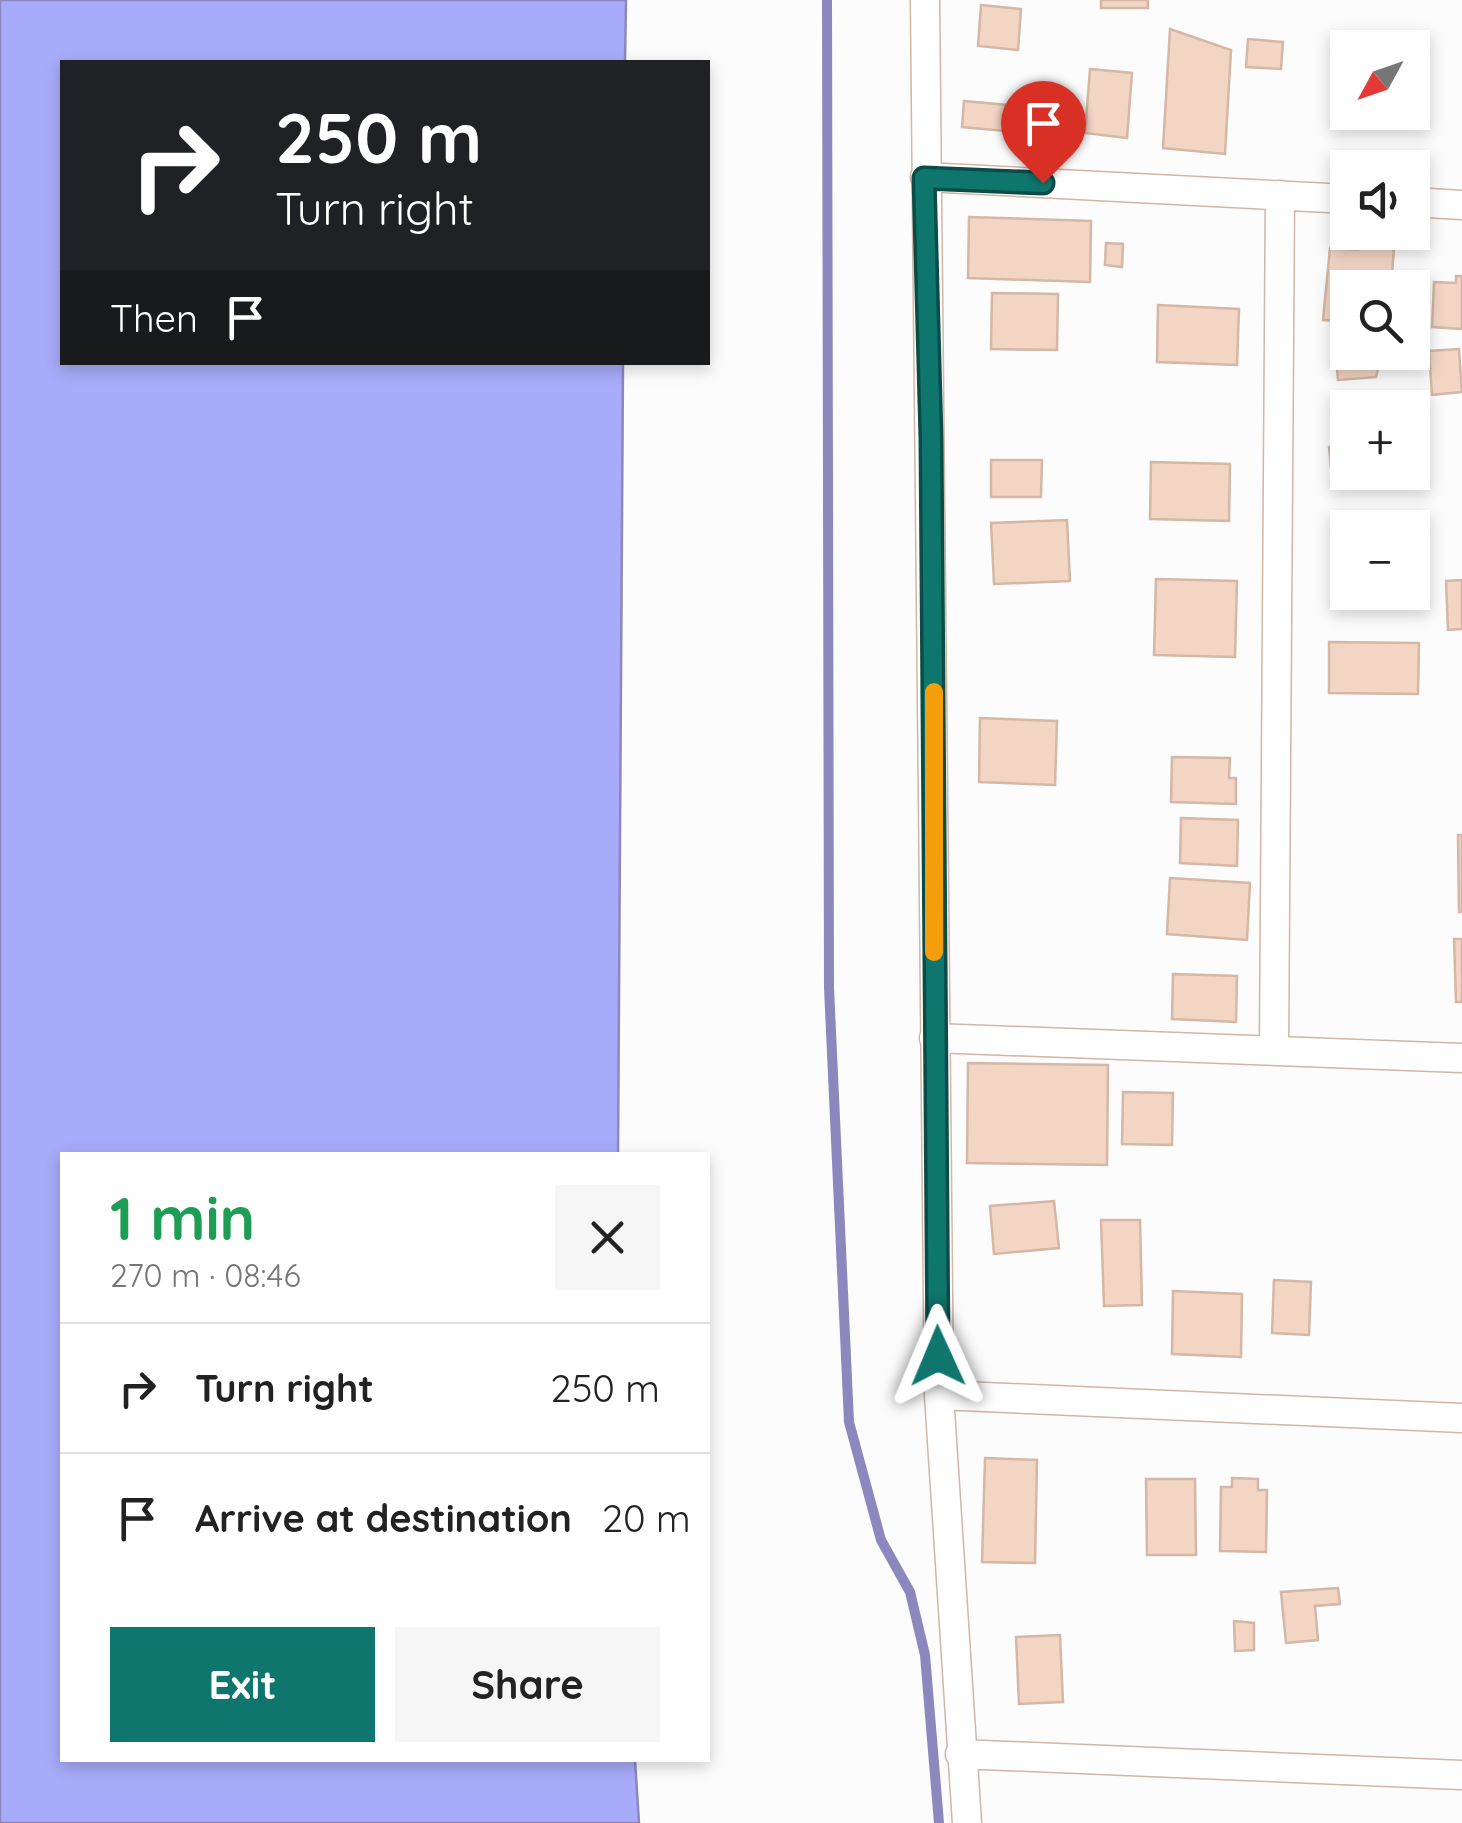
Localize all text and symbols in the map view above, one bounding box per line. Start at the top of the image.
north arrow [1330,30,1430,130]
map controls [1330,30,1430,610]
pin [1001,81,1086,184]
text: 250 m [275,93,482,181]
icon: arrive [1016,96,1071,151]
icon: right [110,100,240,230]
button: sound [1330,150,1430,250]
text: Turn right [275,180,474,236]
button: search [1330,270,1430,370]
icon: arrive [218,290,273,345]
text: Then [110,294,198,342]
button: + [1330,390,1430,490]
button: − [1330,510,1430,610]
text: 1 min [110,1180,255,1255]
button: close [555,1185,660,1290]
text: 270 m · 08:46 [110,1255,301,1295]
position arrow [886,1304,990,1408]
icon: right [110,1361,165,1416]
text: Turn right [195,1364,374,1412]
text: 250 m [551,1364,660,1412]
icon: arrive [110,1491,165,1546]
text: Arrive at destination [195,1494,572,1542]
text: 20 m [602,1494,691,1542]
button: Exit [110,1627,375,1742]
button: Share [395,1627,660,1742]

